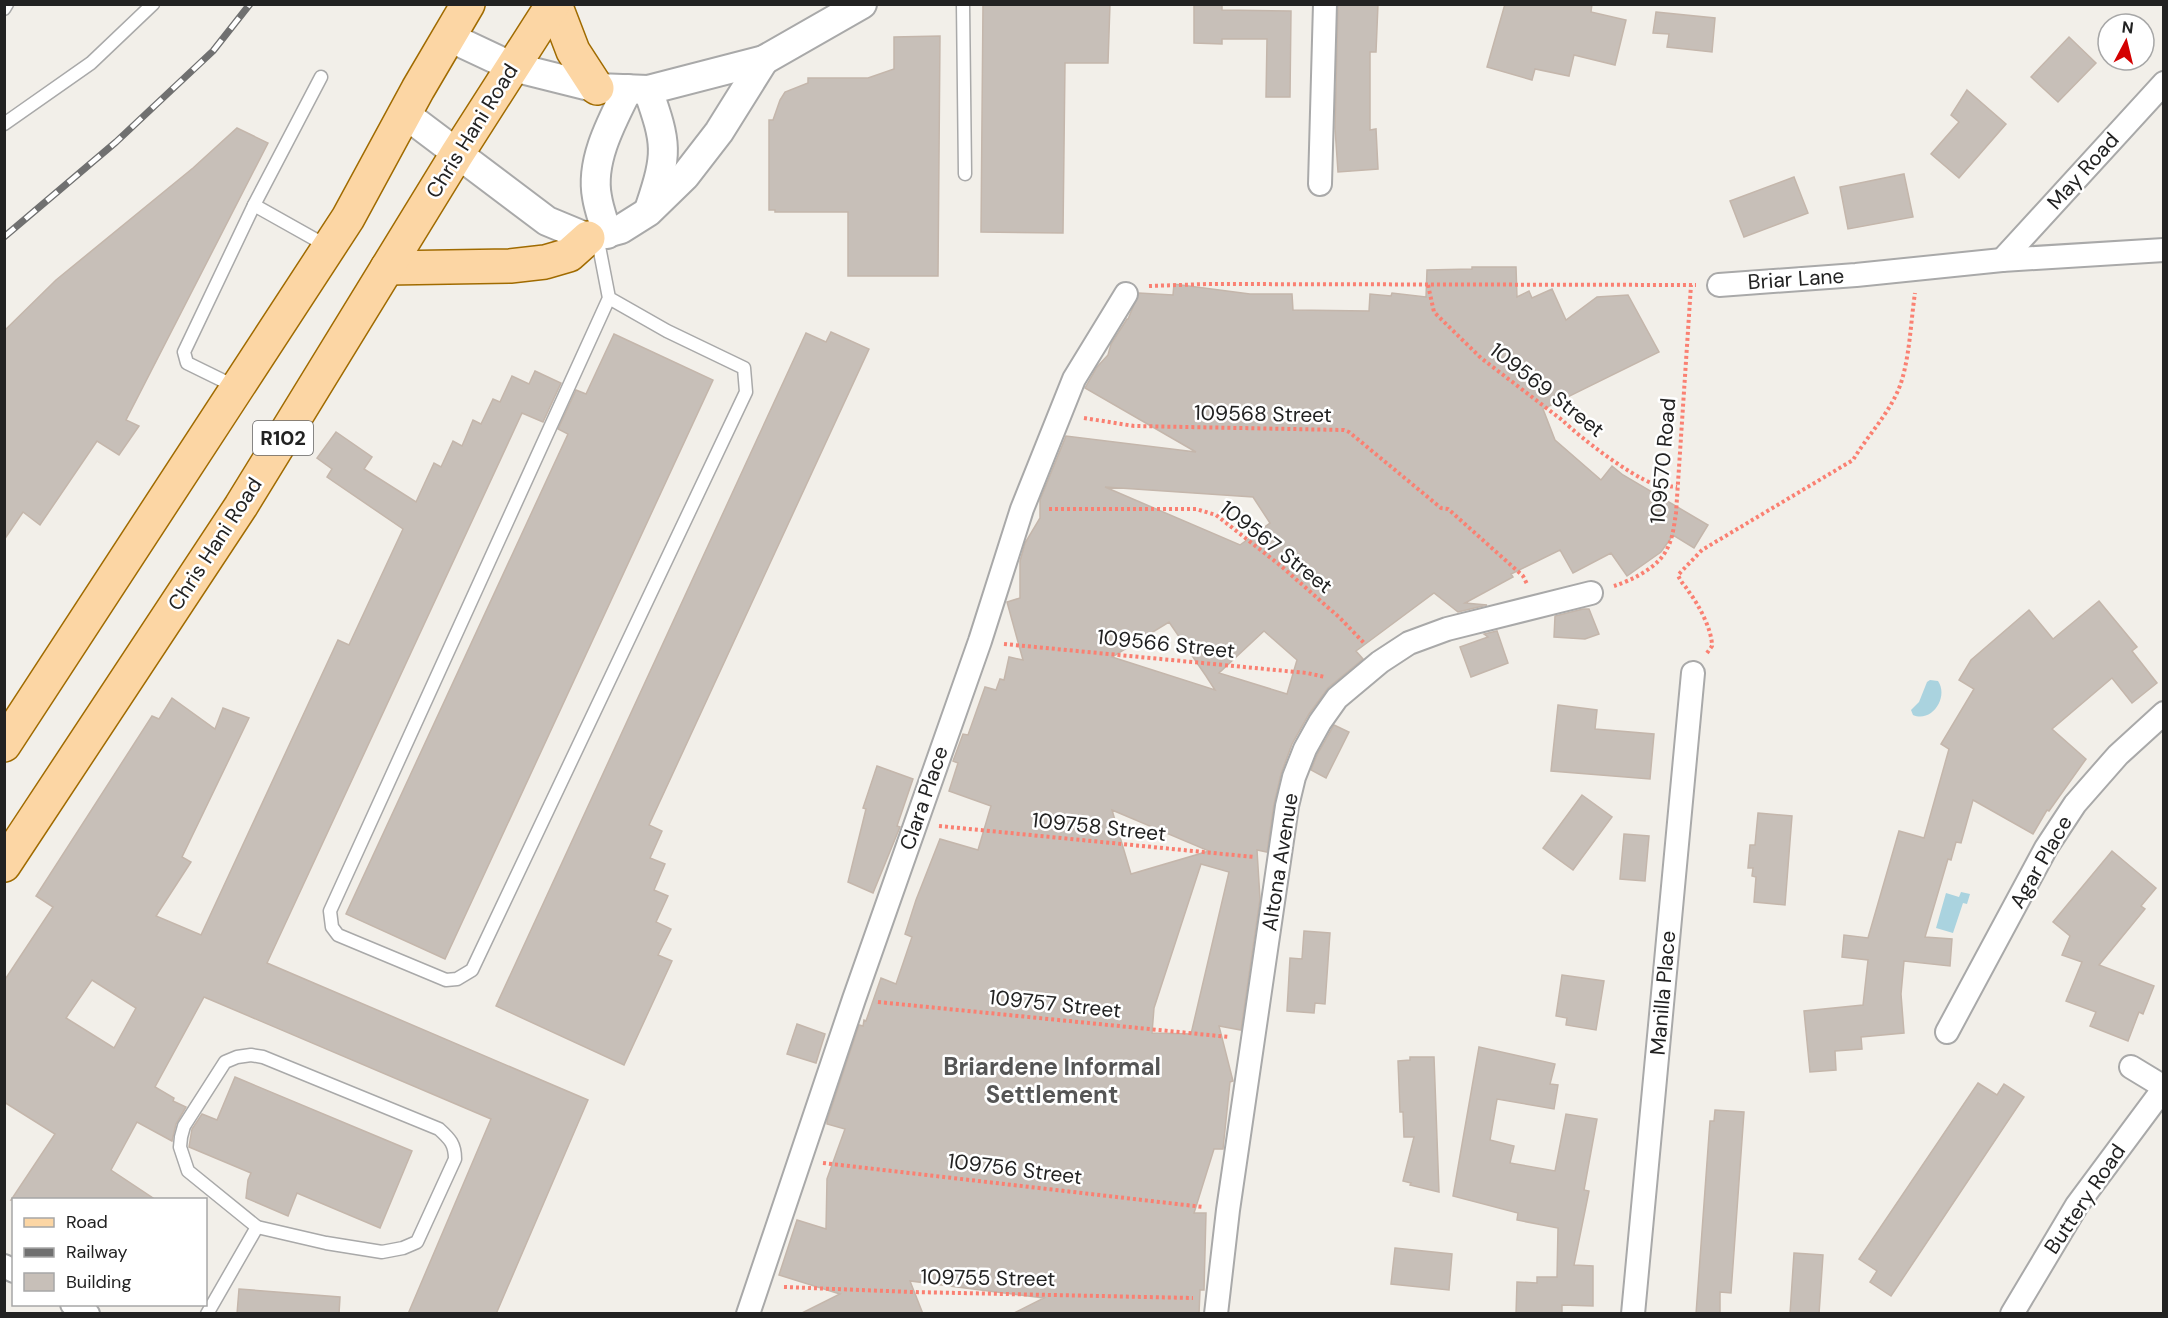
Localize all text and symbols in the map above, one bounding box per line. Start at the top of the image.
north arrow [2096,12,2156,72]
text: N [2121,16,2135,39]
street label: Chris Hani Road [419,59,525,203]
street label: May Road [2041,126,2125,216]
street label: Briar Lane [1747,262,1845,296]
street label: 109569 Street [1484,336,1610,444]
street label: 109570 Road [1644,397,1682,525]
street label: 109568 Street [1194,399,1332,429]
road number: R102 [253,421,313,455]
street label: Chris Hani Road [161,472,269,616]
street label: 109567 Street [1214,494,1338,600]
street label: 109566 Street [1096,623,1236,665]
street label: Clara Place [893,742,955,854]
street label: Altona Avenue [1255,791,1305,933]
street label: 109758 Street [1030,806,1168,848]
street label: Agar Place [2003,810,2079,913]
street label: Manilla Place [1644,930,1682,1056]
street label: 109757 Street [987,983,1123,1025]
district label: Briardene Informal Settlement [943,1051,1161,1110]
street label: Buttery Road [2038,1139,2132,1259]
street label: 109756 Street [946,1147,1084,1191]
legend [12,1198,207,1306]
text: Road [66,1210,108,1234]
text: Railway [66,1240,128,1264]
street label: 109755 Street [920,1263,1056,1293]
text: Building [66,1270,131,1294]

